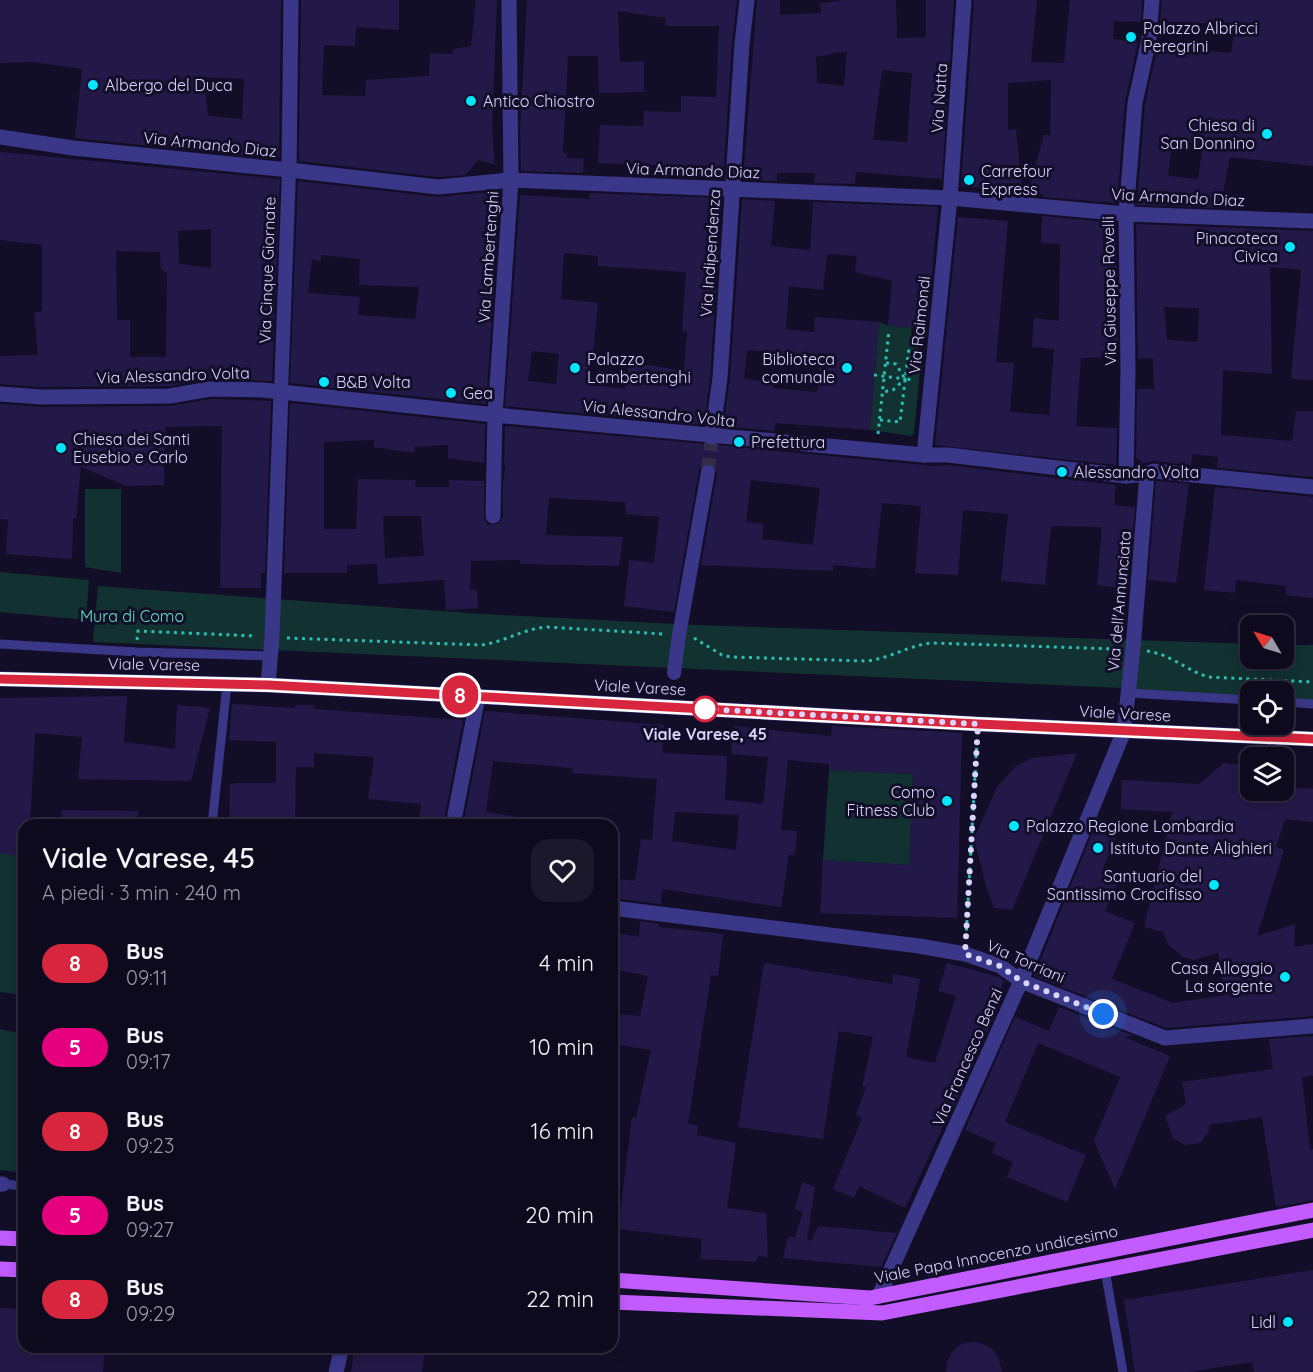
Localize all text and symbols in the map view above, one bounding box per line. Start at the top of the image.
place label: Palazzo Albricci Peregrini [1143,18,1258,56]
marker: Palazzo Albricci Peregrini [1124,30,1138,44]
street label: Via Natta [927,62,951,134]
place label: Albergo del Duca [105,75,233,95]
marker: Albergo del Duca [86,78,100,92]
place label: Antico Chiostro [483,91,595,111]
marker: Antico Chiostro [464,94,478,108]
place label: Chiesa di San Donnino [1161,115,1255,153]
street label: Via Armando Diaz [142,127,278,161]
marker: Chiesa di San Donnino [1260,127,1274,141]
street label: Via Armando Diaz [626,158,760,182]
place label: Carrefour Express [981,161,1052,199]
marker: Carrefour Express [962,173,976,187]
street label: Via Armando Diaz [1110,184,1246,210]
street label: Via Indipendenza [696,189,724,317]
street label: Via Lambertenghi [473,190,503,324]
street label: Via Cinque Giornate [254,196,280,344]
street label: Via Giuseppe Rovelli [1098,216,1120,366]
place label: Pinacoteca Civica [1196,228,1278,266]
marker: Pinacoteca Civica [1283,240,1297,254]
street label: Via Raimondi [904,275,934,375]
place label: Palazzo Lambertenghi [587,349,691,387]
place label: Biblioteca comunale [762,349,835,387]
marker: Palazzo Lambertenghi [568,361,582,375]
marker: Biblioteca comunale [840,361,854,375]
street label: Via Alessandro Volta [96,362,250,388]
place label: B&B Volta [336,372,411,392]
marker: B&B Volta [317,375,331,389]
place label: Gea [463,383,493,403]
marker: Gea [444,386,458,400]
street label: Via Alessandro Volta [582,395,736,431]
place label: Chiesa dei Santi Eusebio e Carlo [73,429,190,467]
place label: Prefettura [751,432,825,452]
marker: Prefettura [732,435,746,449]
marker: Chiesa dei Santi Eusebio e Carlo [54,441,68,455]
place label: Alessandro Volta [1074,462,1199,482]
marker: Alessandro Volta [1055,465,1069,479]
street label: Via dell'Annunciata [1103,530,1135,672]
park label: Mura di Como [80,606,184,626]
north arrow [1240,615,1294,669]
map controls [1240,615,1294,801]
street label: Viale Varese [108,653,200,675]
street label: Viale Varese [593,675,687,699]
line badge: 8 [440,676,480,714]
button: locate [1240,681,1294,735]
text: 8 [454,682,466,708]
marker: Viale Varese, 45 [692,696,718,722]
street label: Viale Varese [1078,701,1172,725]
place label: Viale Varese, 45 [643,724,767,744]
button: layers [1240,747,1294,801]
place label: Como Fitness Club [847,782,935,820]
marker: Como Fitness Club [940,794,954,808]
place label: Palazzo Regione Lombardia [1026,816,1234,836]
marker: Palazzo Regione Lombardia [1007,819,1021,833]
place label: Istituto Dante Alighieri [1110,838,1272,858]
button: heart [531,839,594,902]
text: Viale Varese, 45 [42,840,255,875]
marker: Istituto Dante Alighieri [1091,841,1105,855]
place label: Santuario del Santissimo Crocifisso [1047,866,1202,904]
marker: Santuario del Santissimo Crocifisso [1207,878,1221,892]
text: A piedi · 3 min · 240 m [42,880,241,905]
street label: Via Torriani [984,935,1068,987]
text: Bus [126,937,164,965]
text: 4 min [539,949,594,977]
text: 8 [69,950,81,976]
place label: Casa Alloggio La sorgente [1171,958,1273,996]
text: 09:11 [126,965,168,990]
marker: Casa Alloggio La sorgente [1278,970,1292,984]
street label: Via Francesco Benzi [928,985,1006,1129]
your location [1088,999,1118,1029]
text: Bus [126,1021,164,1049]
text: 10 min [529,1033,594,1061]
text: 5 [69,1034,81,1060]
text: 09:17 [126,1049,170,1074]
text: Bus [126,1105,164,1133]
text: 16 min [531,1117,594,1145]
text: 8 [69,1118,81,1144]
text: 09:23 [126,1133,174,1158]
text: Bus [126,1189,164,1217]
text: 20 min [525,1201,594,1229]
text: 5 [69,1202,81,1228]
text: 09:27 [126,1217,174,1242]
street label: Viale Papa Innocenzo undicesimo [872,1221,1120,1287]
text: Bus [126,1273,164,1301]
text: 22 min [526,1285,594,1313]
text: 8 [69,1286,81,1312]
text: 09:29 [126,1301,175,1326]
place label: Lidl [1251,1312,1276,1332]
marker: Lidl [1281,1315,1295,1329]

